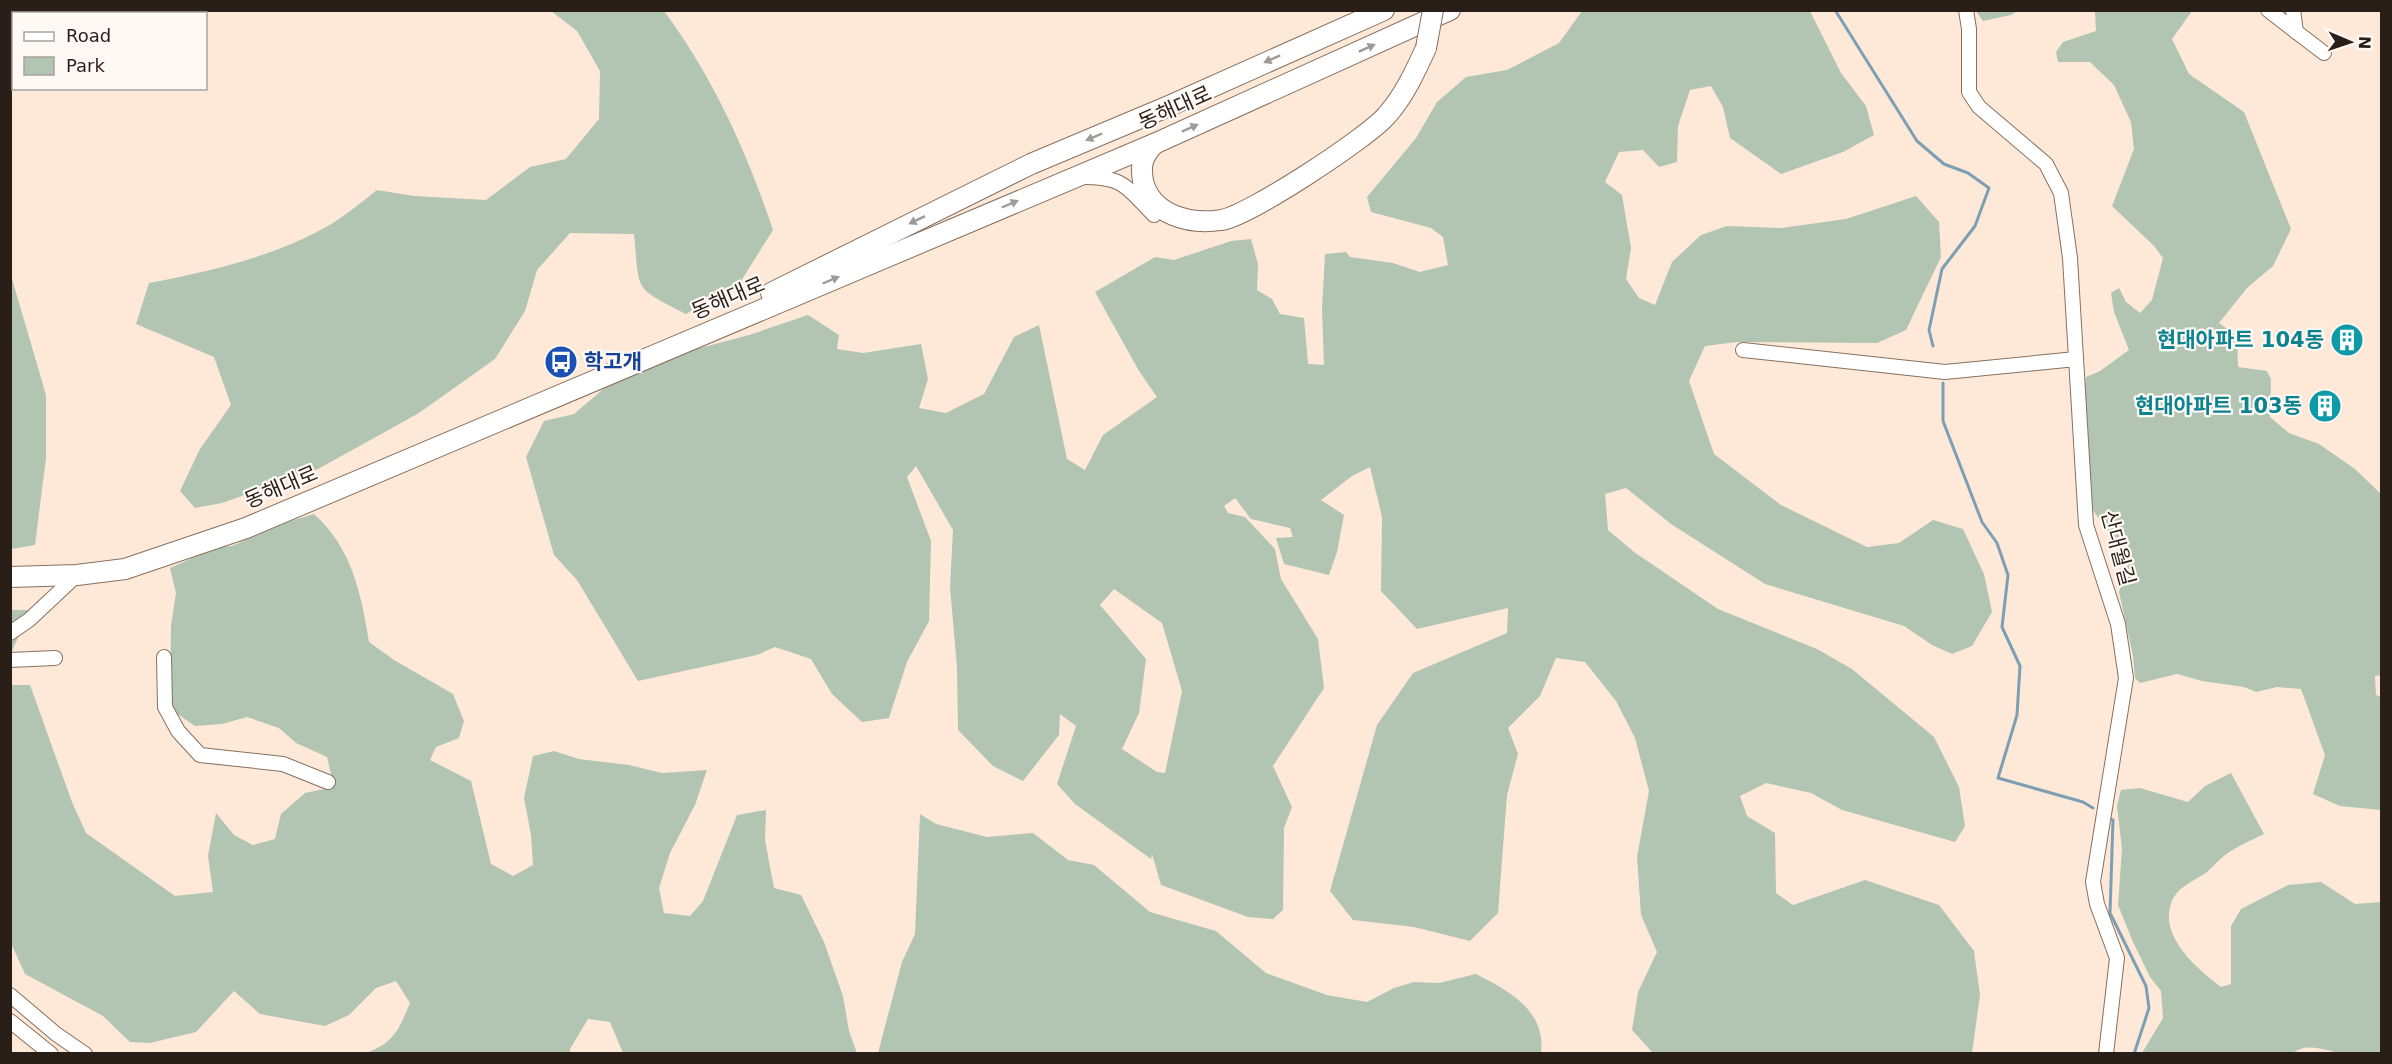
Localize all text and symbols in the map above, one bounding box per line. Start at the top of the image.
legend [12,12,207,90]
north arrow [2320,12,2380,72]
text: Road [66,25,111,46]
text: N [2355,35,2374,50]
one-way arrow [1359,43,1376,52]
one-way arrow [1263,54,1281,64]
text: Park [66,55,105,76]
street label: 동해대로 [1135,81,1215,135]
one-way arrow [1181,124,1198,133]
one-way arrow [1085,133,1103,142]
one-way arrow [1001,199,1019,209]
one-way arrow [909,215,926,225]
street label: 동해대로 [688,272,768,324]
one-way arrow [822,276,839,285]
building icon: 현대아파트 104동 [2329,322,2365,358]
place label: 현대아파트 104동 [2157,328,2324,352]
bus stop icon: 학고개 [543,344,579,380]
place label: 학고개 [584,350,642,374]
building icon: 현대아파트 103동 [2307,388,2343,424]
place label: 현대아파트 103동 [2135,394,2302,418]
street label: 동해대로 [241,461,321,513]
street label: 산대월길 [2096,508,2140,588]

